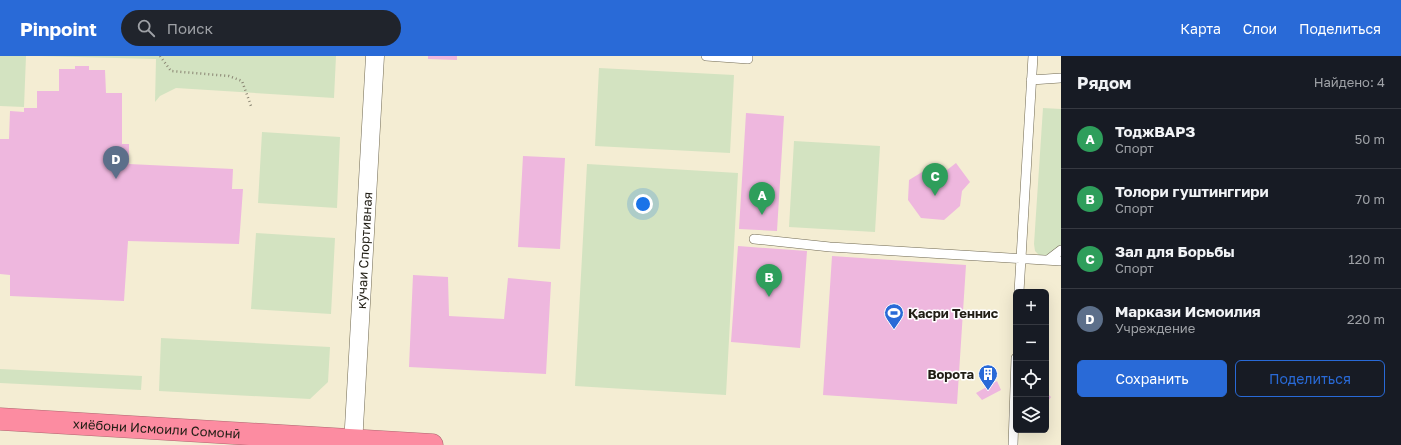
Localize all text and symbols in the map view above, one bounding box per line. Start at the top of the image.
search box [121,10,401,46]
text: Pinpoint [20,17,97,40]
icon: search [135,17,157,39]
text: Поиск [167,19,213,37]
text: Карта [1180,20,1221,37]
text: Слои [1243,20,1277,37]
text: Поделиться [1299,20,1381,37]
text: Рядом [1077,72,1131,93]
text: Найдено: 4 [1314,74,1385,90]
text: ТоджВАРЗ [1115,122,1195,140]
text: A [1085,131,1095,147]
text: 50 m [1355,131,1385,147]
text: Спорт [1115,140,1154,156]
pin: D [103,146,129,179]
pin: C [922,163,948,196]
pin: A [749,182,775,215]
text: Толори гуштинггири [1115,182,1269,200]
street label: кӯчаи Спортивная [353,191,375,309]
text: B [1085,191,1095,207]
text: 70 m [1355,191,1385,207]
your location [633,194,653,214]
text: Спорт [1115,200,1154,216]
text: Зал для Борьбы [1115,242,1235,260]
text: C [1085,251,1095,267]
text: 120 m [1348,251,1385,267]
text: Спорт [1115,260,1154,276]
pin: B [756,264,782,297]
map controls [1013,289,1049,433]
button: + [1013,289,1049,325]
sports icon: Қасри Теннис [883,302,905,330]
text: Маркази Исмоилия [1115,302,1261,320]
place label: Қасри Теннис [908,305,999,321]
text: D [1085,311,1095,327]
text: 220 m [1347,311,1385,327]
text: Учреждение [1115,320,1195,336]
button: − [1013,325,1049,361]
button: Сохранить [1077,360,1227,397]
button: Поделиться [1235,360,1385,397]
button: locate [1013,361,1049,397]
building icon: Ворота [977,363,999,391]
place label: Ворота [927,366,974,382]
button: layers [1013,397,1049,433]
street label: хиёбони Исмоили Сомонӣ [72,415,241,441]

